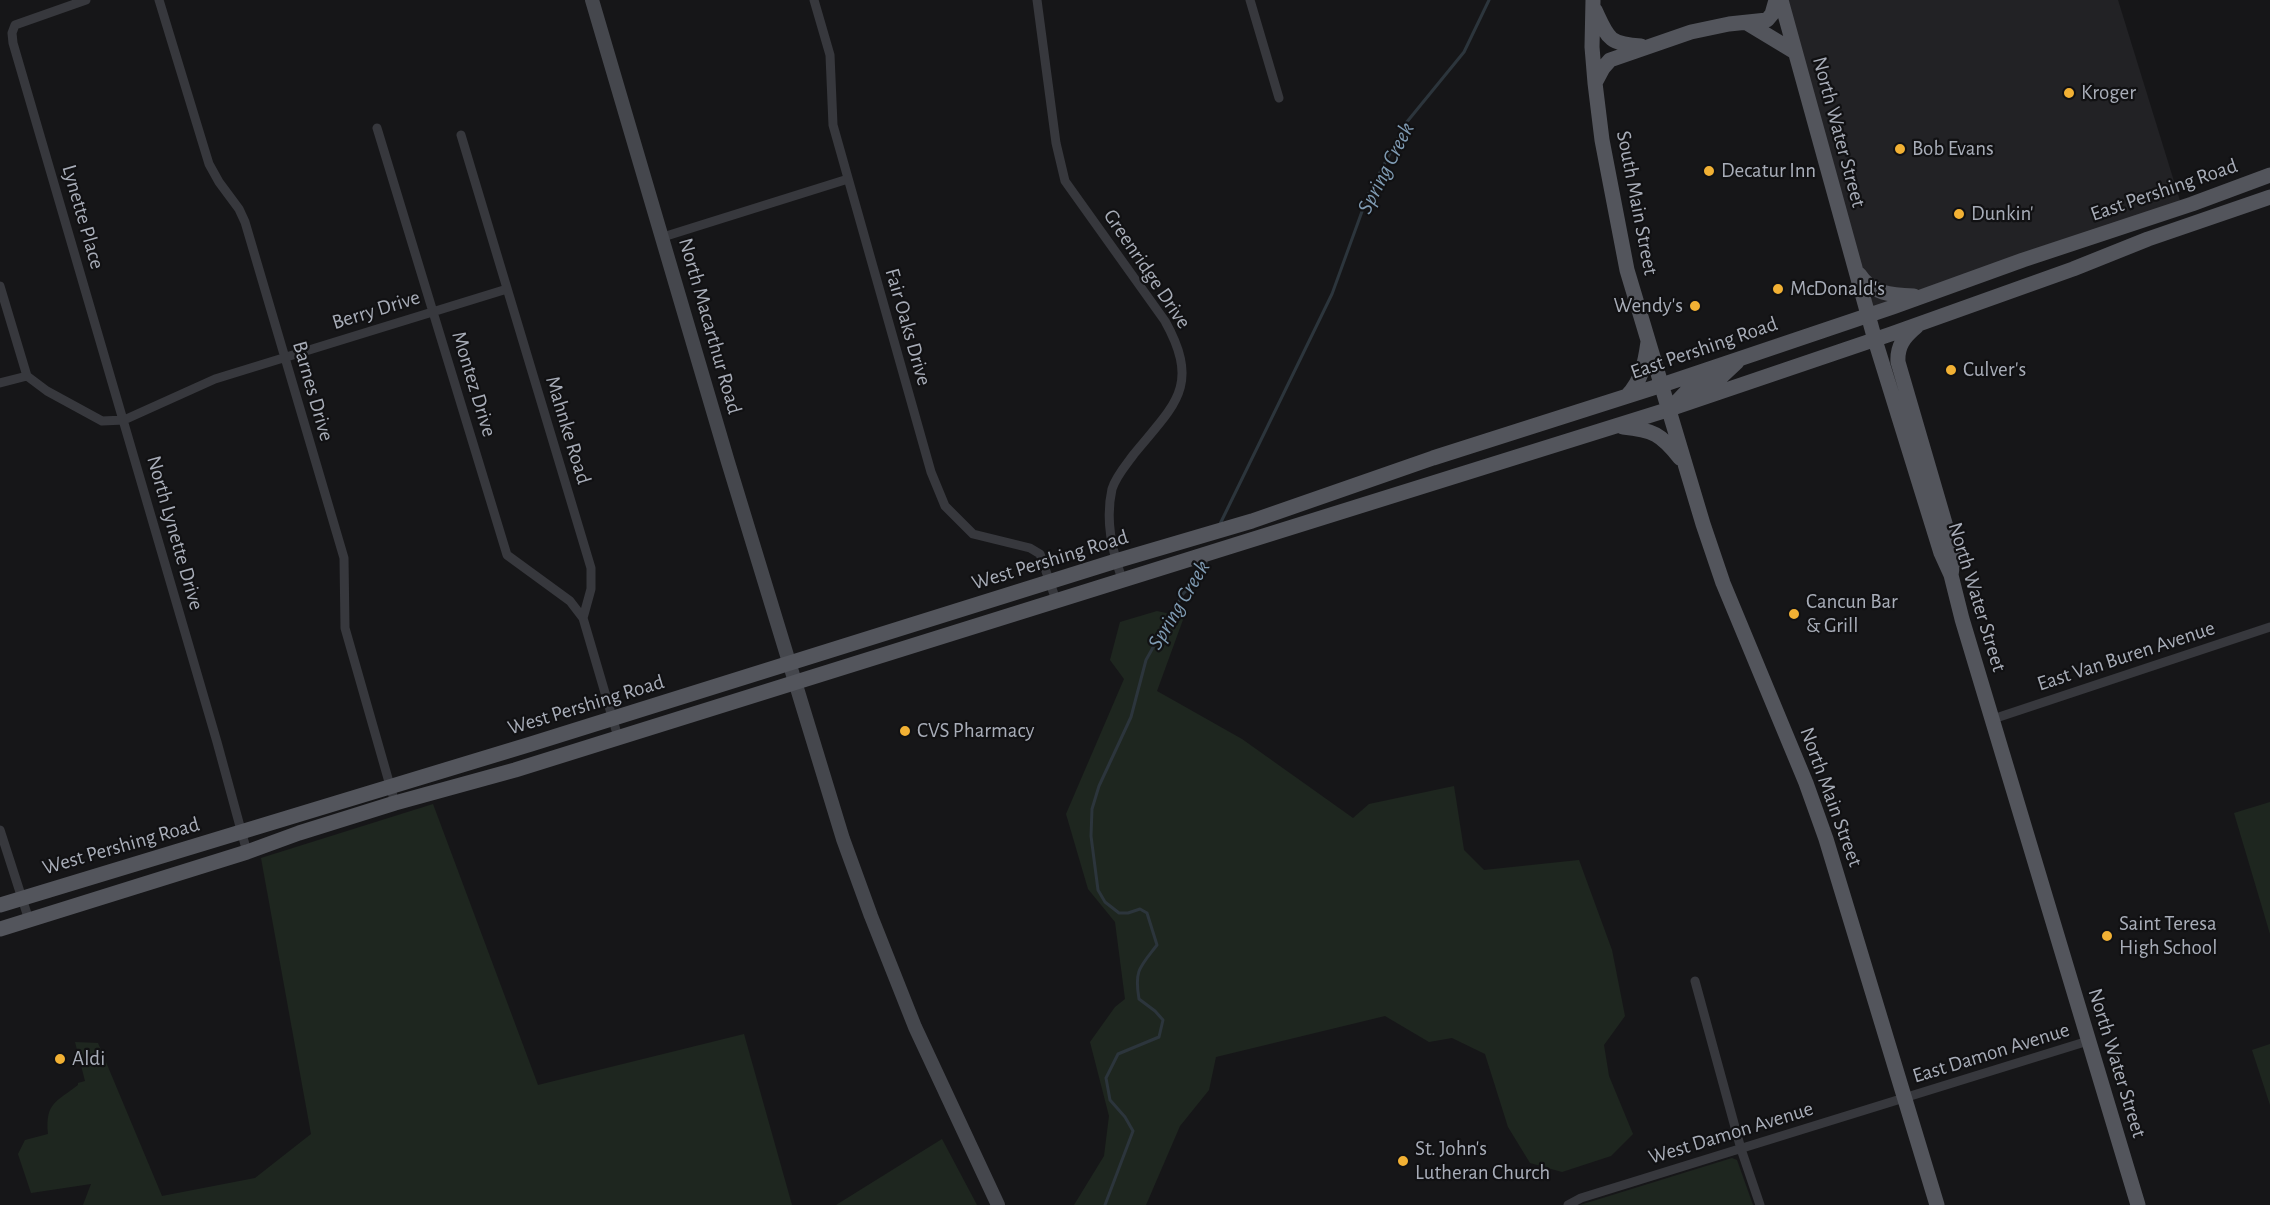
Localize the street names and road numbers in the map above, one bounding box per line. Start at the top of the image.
street label: North Water Street [1807,54,1871,210]
street label: South Main Street [1611,129,1663,277]
street label: East Pershing Road [2087,153,2241,227]
street label: Lynette Place [56,162,110,272]
street label: Greenridge Drive [1098,204,1196,334]
street label: North Macarthur Road [673,235,747,417]
street label: Fair Oaks Drive [879,265,937,389]
street label: Berry Drive [329,285,423,335]
street label: East Pershing Road [1627,311,1781,385]
street label: Montez Drive [446,328,502,440]
street label: Barnes Drive [287,338,339,444]
street label: Mahnke Road [540,373,596,487]
street label: North Lynette Drive [141,453,209,613]
street label: North Water Street [1942,519,2012,675]
street label: West Pershing Road [969,524,1131,596]
street label: East Van Buren Avenue [2034,615,2218,697]
street label: West Pershing Road [505,669,667,741]
street label: North Main Street [1794,724,1868,870]
street label: West Pershing Road [40,812,202,880]
street label: North Water Street [2082,985,2152,1141]
street label: East Damon Avenue [1909,1017,2073,1089]
street label: West Damon Avenue [1646,1096,1816,1170]

